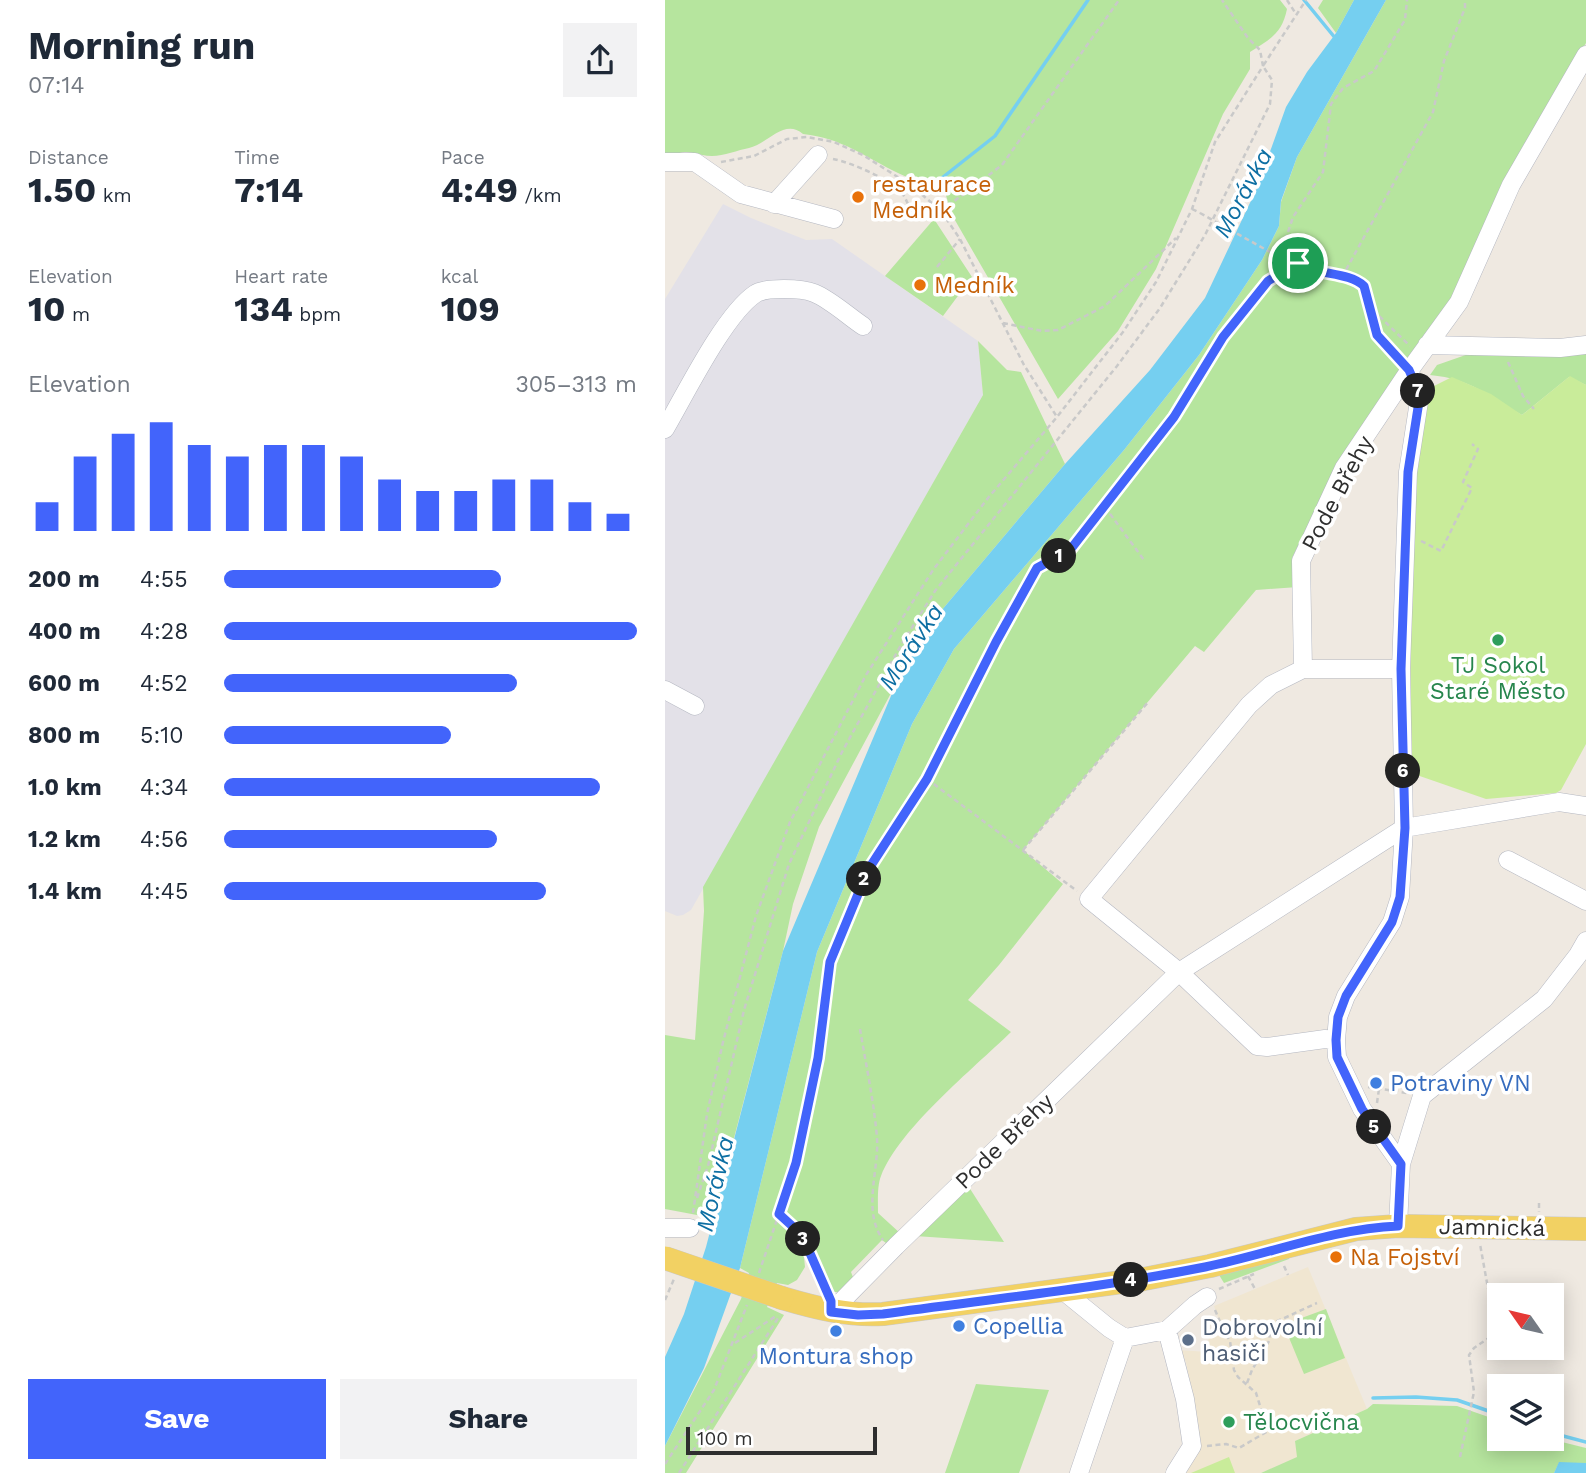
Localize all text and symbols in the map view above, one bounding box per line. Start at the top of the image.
button: share [563,23,637,97]
text: Morning run [28,24,255,68]
text: 07:14 [28,72,85,99]
water label: Morávka [1208,143,1278,242]
text: Distance [28,146,109,169]
text: Time [234,146,280,169]
text: Pace [441,146,485,169]
text: 1.50 [28,169,96,211]
text: 7:14 [234,169,303,211]
text: 4:49 [441,169,518,211]
place label: restaurace Medník [872,171,992,224]
text: km [96,184,132,207]
text: /km [518,184,562,207]
marker: restaurace Medník [850,189,866,205]
pin [1268,233,1328,293]
icon: arrive [1279,244,1317,282]
text: Elevation [28,265,113,288]
text: Heart rate [234,265,328,288]
text: kcal [441,265,478,288]
place label: Medník [934,272,1015,299]
marker: Medník [912,277,928,293]
text: 10 [28,288,66,330]
text: 134 [234,288,293,330]
text: 109 [441,288,500,330]
text: m [66,303,90,326]
text: bpm [293,303,341,326]
text: Elevation [28,371,131,398]
text: 305–313 m [515,371,637,398]
pin: 7 [1401,374,1435,408]
text: 7 [1412,379,1423,402]
street label: Pode Břehy [1296,431,1379,555]
pin: 1 [1041,538,1077,574]
text: 1 [1054,544,1063,567]
text: 200 m [28,566,100,593]
text: 4:55 [140,566,188,593]
water label: Morávka [873,599,949,695]
text: 400 m [28,618,101,645]
text: 4:28 [140,618,188,645]
marker: TJ Sokol Staré Město [1490,632,1506,648]
place label: TJ Sokol Staré Město [1430,652,1566,705]
text: 600 m [28,670,100,697]
text: 4:52 [140,670,188,697]
text: 800 m [28,722,100,749]
text: 5:10 [140,722,183,749]
pin: 6 [1385,754,1421,788]
text: 6 [1397,759,1408,782]
text: 1.0 km [28,774,102,801]
text: 4:34 [140,774,188,801]
text: 1.2 km [28,826,101,853]
text: 4:56 [140,826,188,853]
pin: 2 [847,862,881,896]
text: 2 [858,867,869,890]
text: 1.4 km [28,878,102,905]
text: 4:45 [140,878,188,905]
place label: Potraviny VN [1390,1070,1531,1097]
marker: Potraviny VN [1368,1075,1384,1091]
street label: Pode Břehy [950,1088,1059,1195]
pin: 5 [1357,1110,1391,1144]
text: 5 [1368,1115,1379,1138]
water label: Morávka [690,1133,740,1234]
street label: Jamnická [1438,1213,1546,1242]
pin: 3 [785,1222,821,1256]
text: 3 [797,1227,808,1250]
place label: Na Fojství [1350,1244,1460,1271]
marker: Na Fojství [1328,1249,1344,1265]
pin: 4 [1113,1262,1149,1298]
text: 4 [1124,1268,1137,1291]
north arrow [1487,1283,1565,1360]
map controls [1487,1283,1564,1451]
place label: Copellia [973,1313,1063,1340]
place label: Dobrovolní hasiči [1202,1314,1323,1367]
marker: Copellia [951,1318,967,1334]
marker: Montura shop [828,1323,844,1339]
marker: Dobrovolní hasiči [1180,1332,1196,1348]
place label: Montura shop [758,1343,914,1370]
button: layers [1487,1374,1564,1451]
button: Save [28,1379,326,1459]
button: Share [340,1379,637,1459]
place label: Tělocvična [1243,1409,1359,1436]
marker: Tělocvična [1221,1414,1237,1430]
scale bar [686,1424,877,1456]
text: 100 m [697,1427,753,1450]

